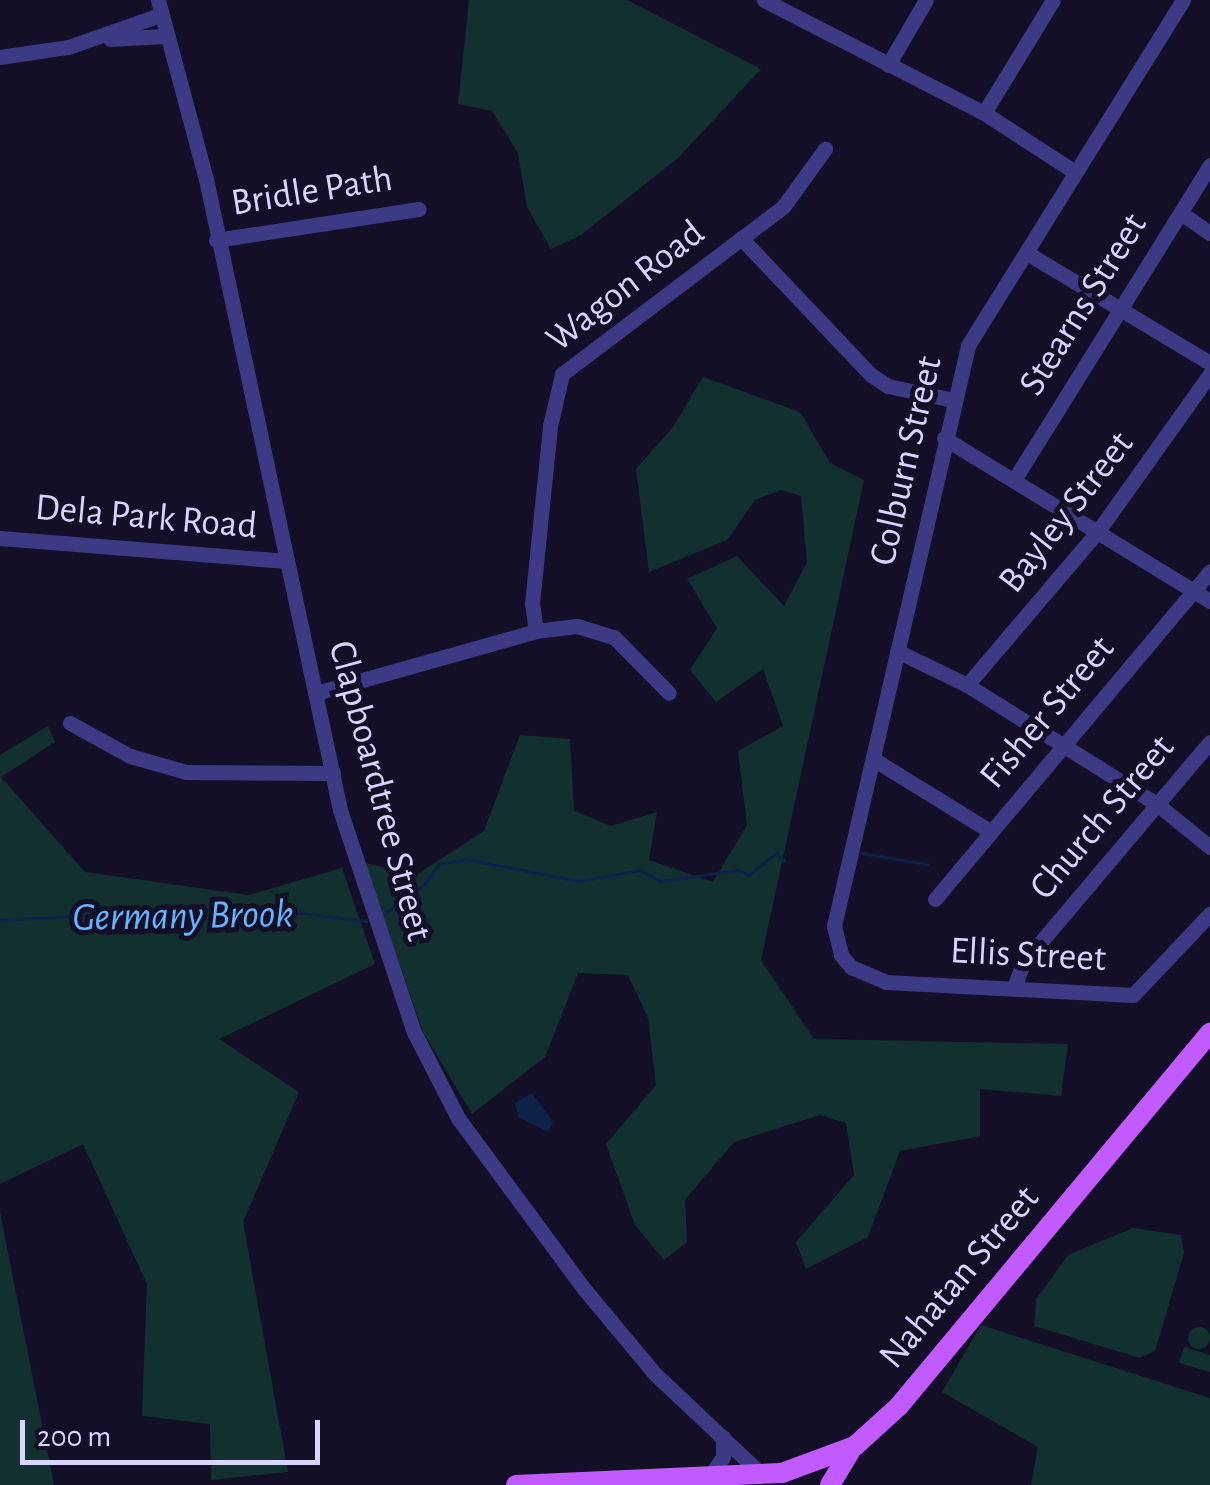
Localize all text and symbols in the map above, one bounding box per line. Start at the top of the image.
street label: Bridle Path [228,157,396,227]
street label: Stearns Street [1010,206,1158,404]
street label: Wagon Road [538,211,714,363]
street label: Colburn Street [861,352,953,570]
street label: Bayley Street [990,423,1144,603]
street label: Dela Park Road [33,486,259,550]
street label: Fisher Street [971,627,1125,799]
street label: Clapboardtree Street [317,636,441,946]
street label: Church Street [1021,726,1185,910]
water label: Germany Brook [72,890,294,942]
street label: Ellis Street [949,929,1107,983]
street label: Nahatan Street [870,1177,1050,1379]
scale bar [25,1400,325,1462]
text: 200 m [37,1422,111,1452]

